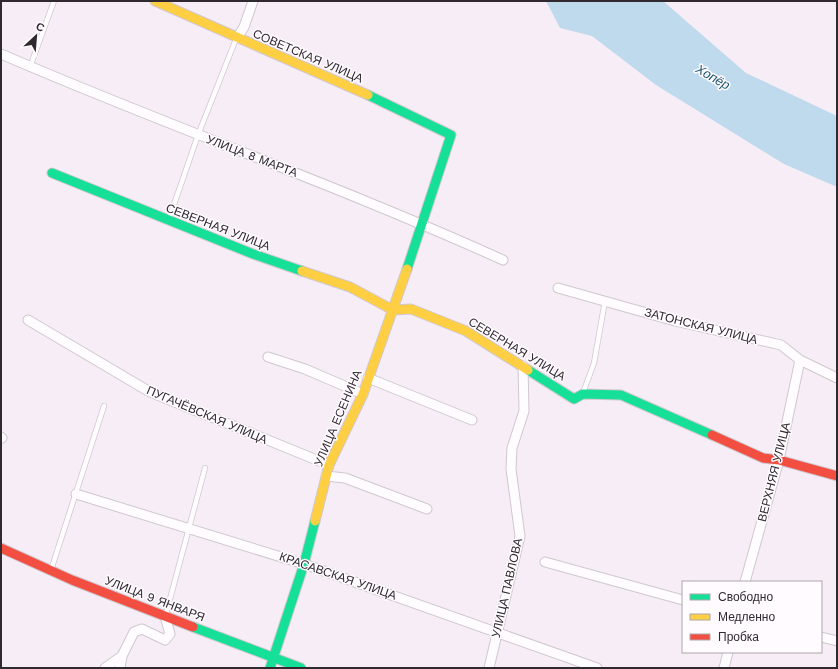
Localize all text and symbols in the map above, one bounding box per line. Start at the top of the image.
north arrow [16,16,56,56]
text: С [34,20,47,35]
street label: СОВЕТСКАЯ УЛИЦА [251,26,365,86]
water label: Хопёр [692,61,733,93]
street label: УЛИЦА 8 МАРТА [204,132,300,180]
street label: СЕВЕРНАЯ УЛИЦА [164,201,272,253]
street label: ЗАТОНСКАЯ УЛИЦА [643,305,759,347]
street label: СЕВЕРНАЯ УЛИЦА [466,314,568,384]
street label: УЛИЦА ЕСЕНИНА [311,368,365,468]
street label: ПУГАЧЁВСКАЯ УЛИЦА [145,383,269,447]
street label: ВЕРХНЯЯ УЛИЦА [755,421,793,523]
street label: УЛИЦА ПАВЛОВА [489,537,525,639]
street label: КРАСАВСКАЯ УЛИЦА [278,549,398,603]
street label: УЛИЦА 9 ЯНВАРЯ [103,574,207,624]
legend [682,581,822,653]
text: Свободно [718,590,773,604]
text: Медленно [718,610,775,624]
text: Пробка [718,630,759,644]

